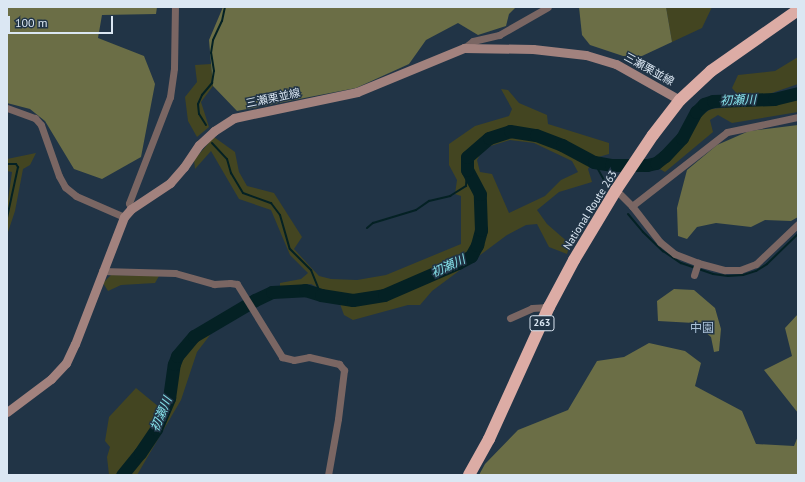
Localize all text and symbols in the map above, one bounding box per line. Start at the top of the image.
scale bar [10,8,115,34]
text: 100 m [15,15,48,30]
street label: 三瀬栗並線 [622,50,676,88]
street label: 三瀬栗並線 [245,86,301,110]
water label: 初瀬川 [720,92,756,108]
street label: National Route 263 [560,168,620,252]
water label: 初瀬川 [429,252,467,280]
road number: 263 [529,315,555,331]
district label: 中園 [690,321,714,335]
water label: 初瀬川 [147,395,175,433]

